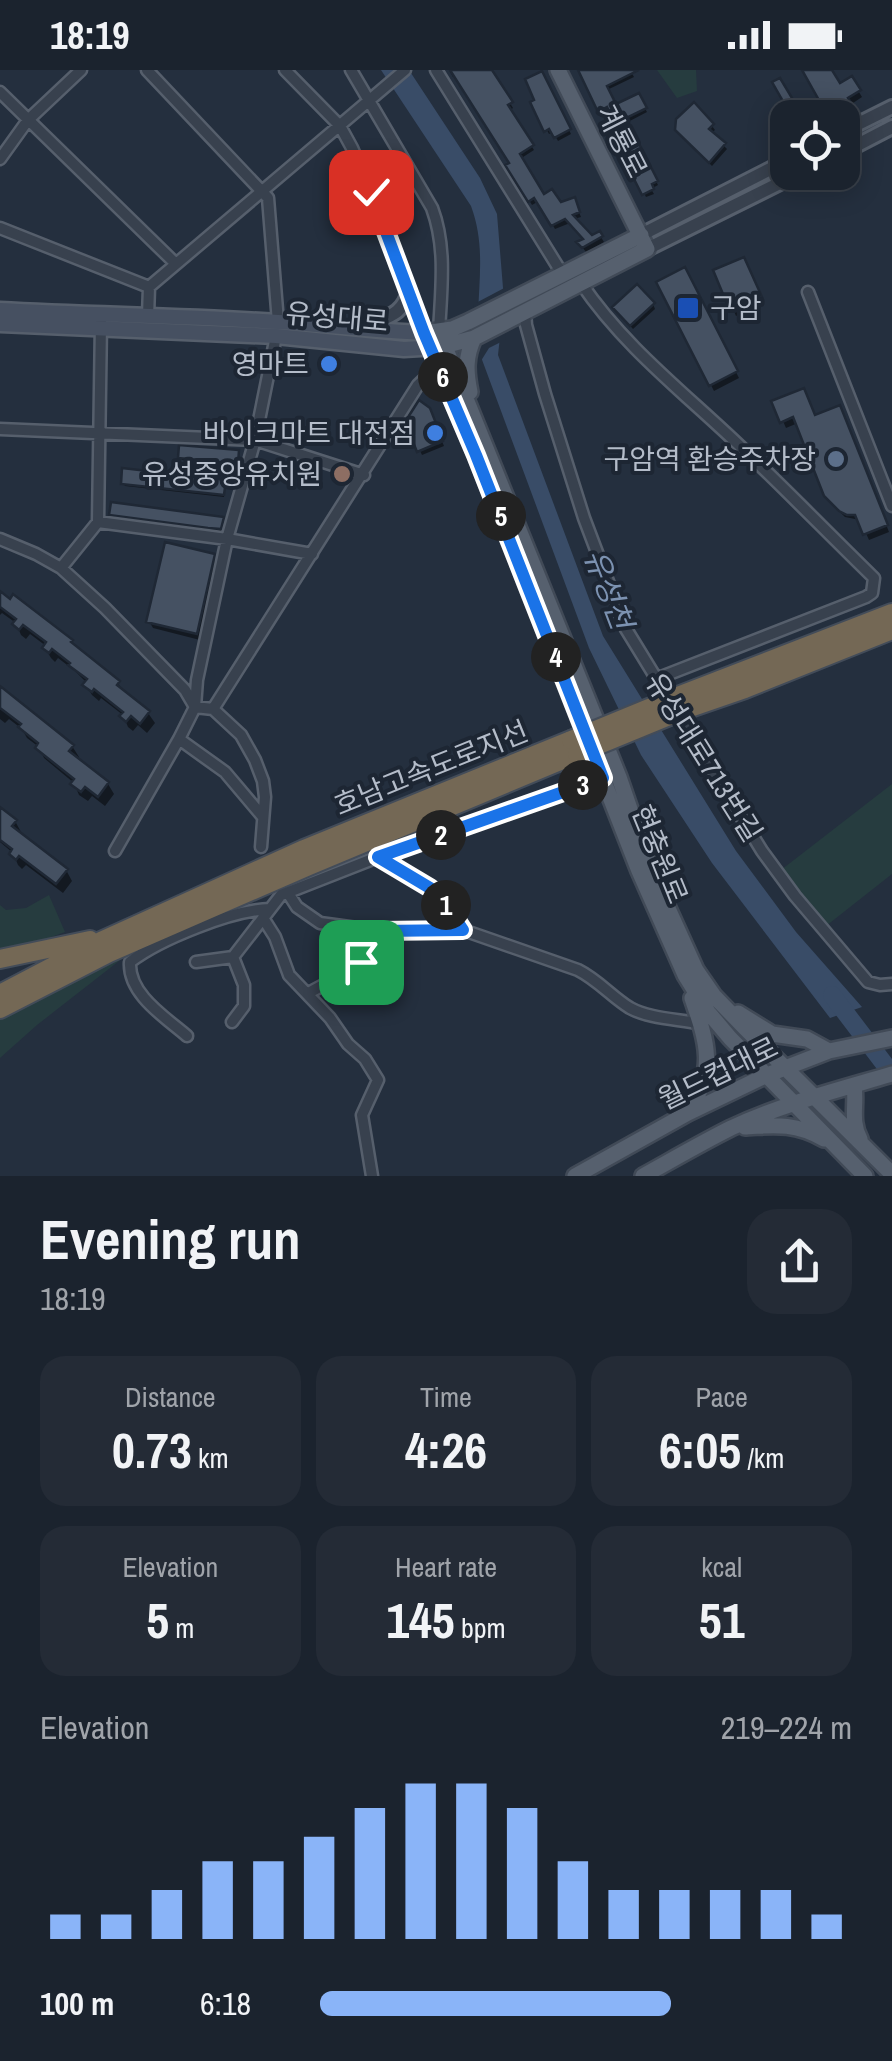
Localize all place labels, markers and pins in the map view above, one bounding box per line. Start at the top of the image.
pin [329,150,414,235]
place label: 구암 [710,289,762,327]
marker: 구암 [675,295,701,321]
place label: 영마트 [232,345,309,383]
pin: 6 [418,352,468,402]
marker: 영마트 [318,353,340,375]
place label: 바이크마트 대전점 [203,414,415,452]
marker: 바이크마트 대전점 [424,422,446,444]
place label: 구암역 환승주차장 [604,440,816,478]
marker: 구암역 환승주차장 [825,448,847,470]
place label: 유성중앙유치원 [142,455,322,493]
marker: 유성중앙유치원 [331,463,353,485]
pin: 5 [476,491,526,541]
pin: 4 [531,632,581,682]
pin: 3 [558,760,608,810]
pin: 2 [416,810,466,860]
pin: 1 [421,880,471,930]
pin [319,920,404,1005]

